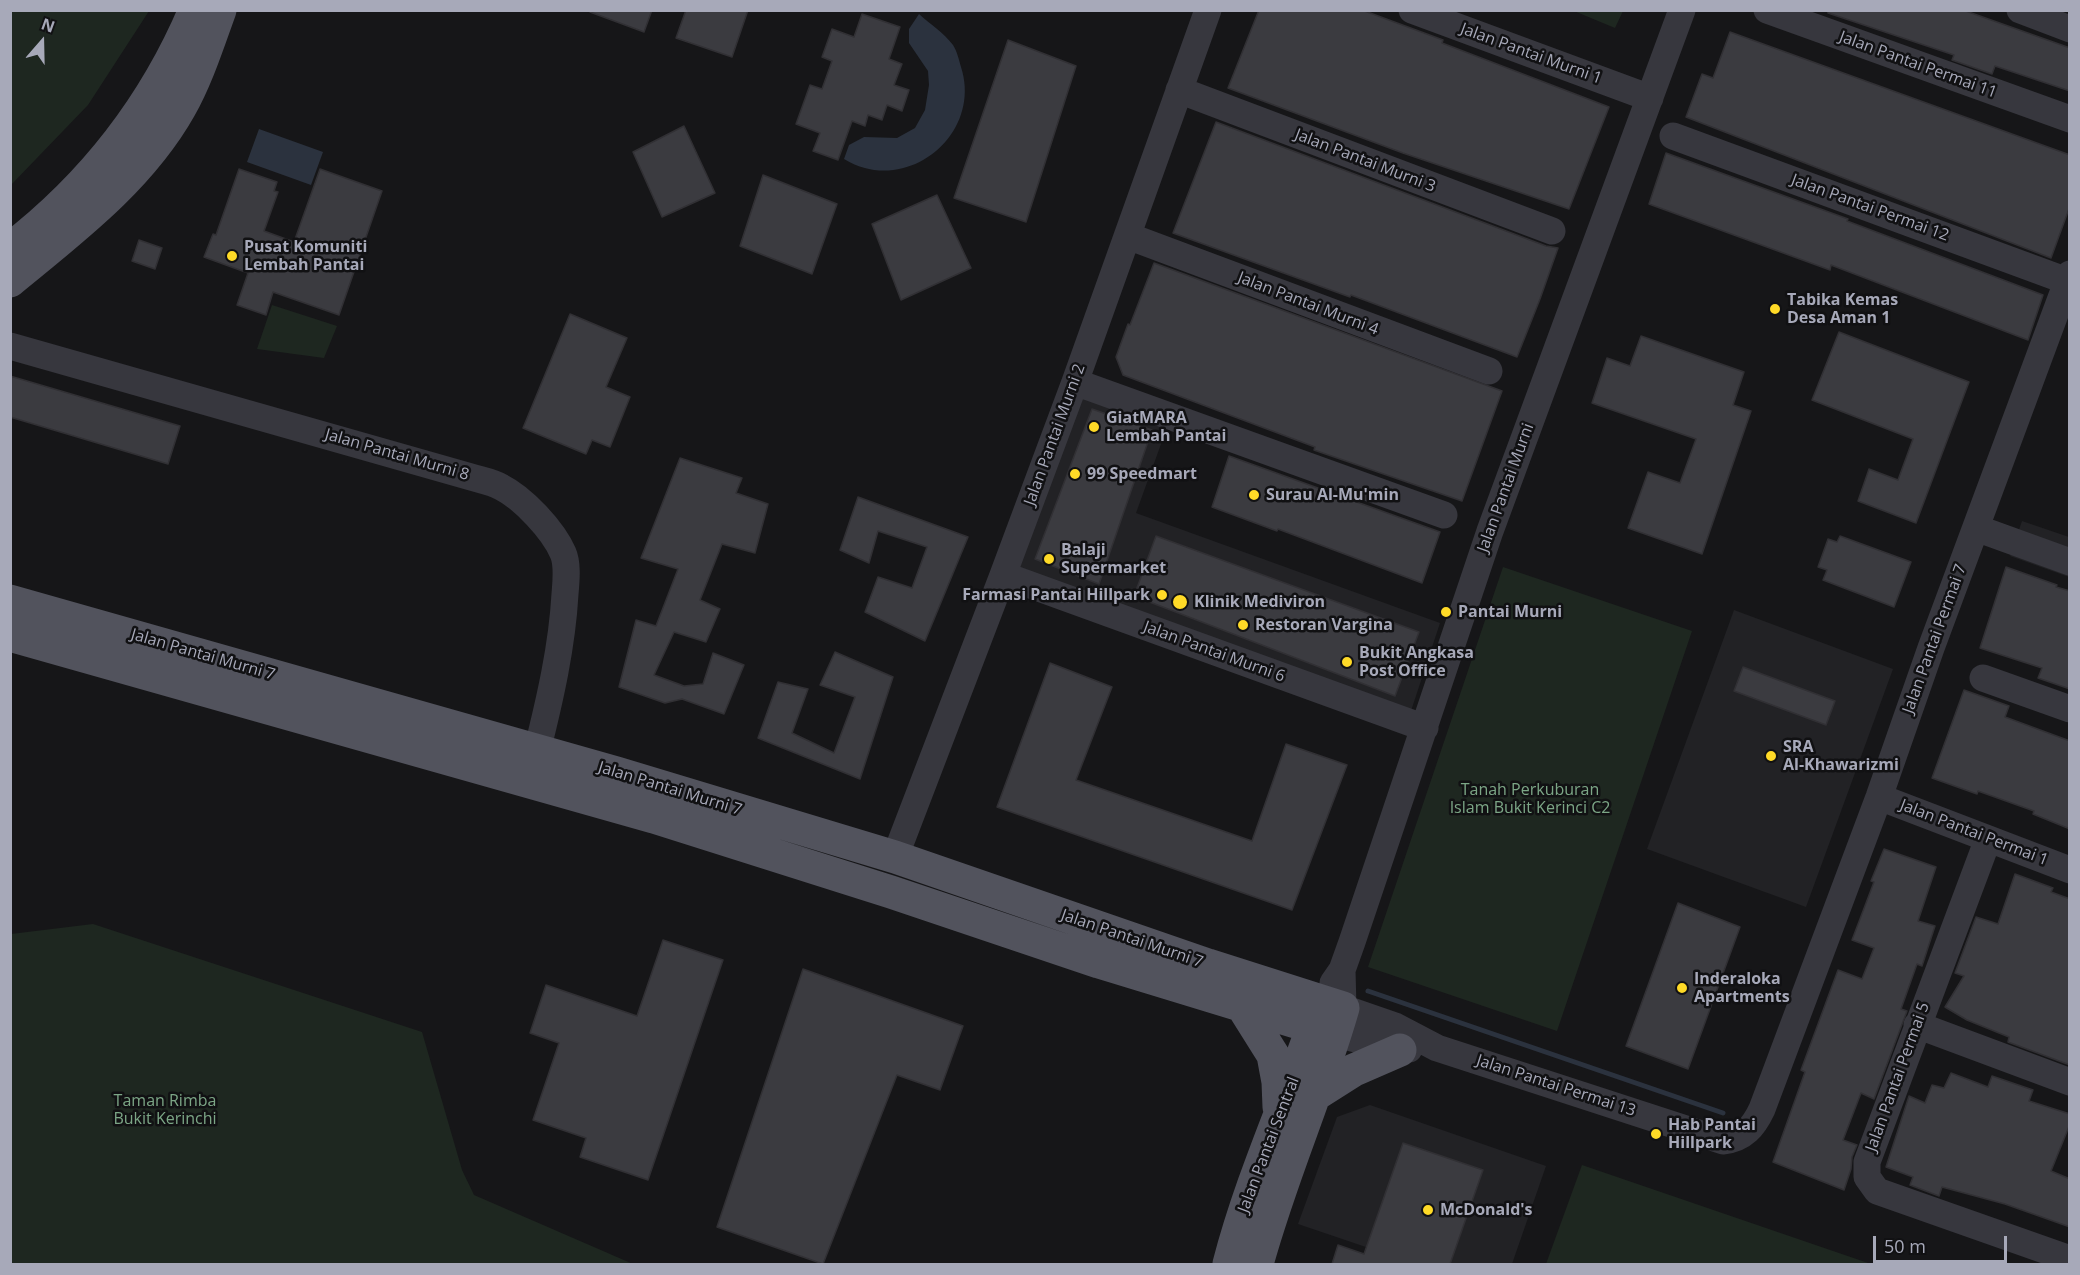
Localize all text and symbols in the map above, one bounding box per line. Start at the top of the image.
north arrow [12,12,72,72]
text: N [38,13,58,38]
street label: Jalan Pantai Murni 1 [1458,19,1604,89]
street label: Jalan Pantai Permai 11 [1836,27,2000,103]
street label: Jalan Pantai Murni 3 [1292,125,1438,197]
street label: Jalan Pantai Permai 12 [1788,170,1952,246]
place label: Pusat Komuniti Lembah Pantai [244,237,367,275]
marker: Pusat Komuniti Lembah Pantai [225,249,239,263]
street label: Jalan Pantai Murni 4 [1235,268,1381,340]
place label: Tabika Kemas Desa Aman 1 [1787,290,1898,328]
marker: Tabika Kemas Desa Aman 1 [1768,302,1782,316]
street label: Jalan Pantai Murni 2 [1020,362,1090,508]
place label: GiatMARA Lembah Pantai [1106,408,1226,446]
marker: GiatMARA Lembah Pantai [1087,420,1101,434]
street label: Jalan Pantai Murni [1474,421,1538,555]
street label: Jalan Pantai Murni 8 [323,425,471,485]
place label: 99 Speedmart [1087,464,1197,484]
marker: 99 Speedmart [1068,467,1082,481]
place label: Surau Al-Mu'min [1266,485,1399,505]
marker: Surau Al-Mu'min [1247,488,1261,502]
place label: Balaji Supermarket [1061,540,1166,578]
marker: Balaji Supermarket [1042,552,1056,566]
street label: Jalan Pantai Permai 7 [1899,562,1971,716]
place label: Farmasi Pantai Hillpark [962,585,1150,605]
marker: Farmasi Pantai Hillpark [1155,588,1169,602]
place label: Klinik Mediviron [1194,592,1325,612]
marker: Klinik Mediviron [1171,593,1189,611]
place label: Pantai Murni [1458,602,1562,622]
marker: Pantai Murni [1439,605,1453,619]
place label: Restoran Vargina [1255,615,1393,635]
street label: Jalan Pantai Murni 6 [1141,617,1287,687]
marker: Restoran Vargina [1236,618,1250,632]
street label: Jalan Pantai Murni 7 [129,625,277,685]
place label: Bukit Angkasa Post Office [1359,643,1474,681]
marker: Bukit Angkasa Post Office [1340,655,1354,669]
place label: SRA Al-Khawarizmi [1783,737,1899,775]
marker: SRA Al-Khawarizmi [1764,749,1778,763]
street label: Jalan Pantai Murni 7 [596,758,744,820]
park label: Tanah Perkuburan Islam Bukit Kerinci C2 [1450,780,1610,818]
street label: Jalan Pantai Permai 1 [1897,796,2051,870]
street label: Jalan Pantai Murni 7 [1058,906,1206,972]
place label: Inderaloka Apartments [1694,969,1790,1007]
marker: Inderaloka Apartments [1675,981,1689,995]
street label: Jalan Pantai Permai 5 [1862,1000,1934,1154]
street label: Jalan Pantai Permai 13 [1474,1051,1638,1121]
street label: Jalan Pantai Sentral [1234,1074,1304,1216]
park label: Taman Rimba Bukit Kerinchi [113,1091,217,1129]
place label: Hab Pantai Hillpark [1668,1115,1756,1153]
marker: Hab Pantai Hillpark [1649,1127,1663,1141]
place label: McDonald's [1440,1200,1532,1220]
marker: McDonald's [1421,1203,1435,1217]
scale bar [1876,1224,2010,1262]
text: 50 m [1884,1234,1926,1258]

